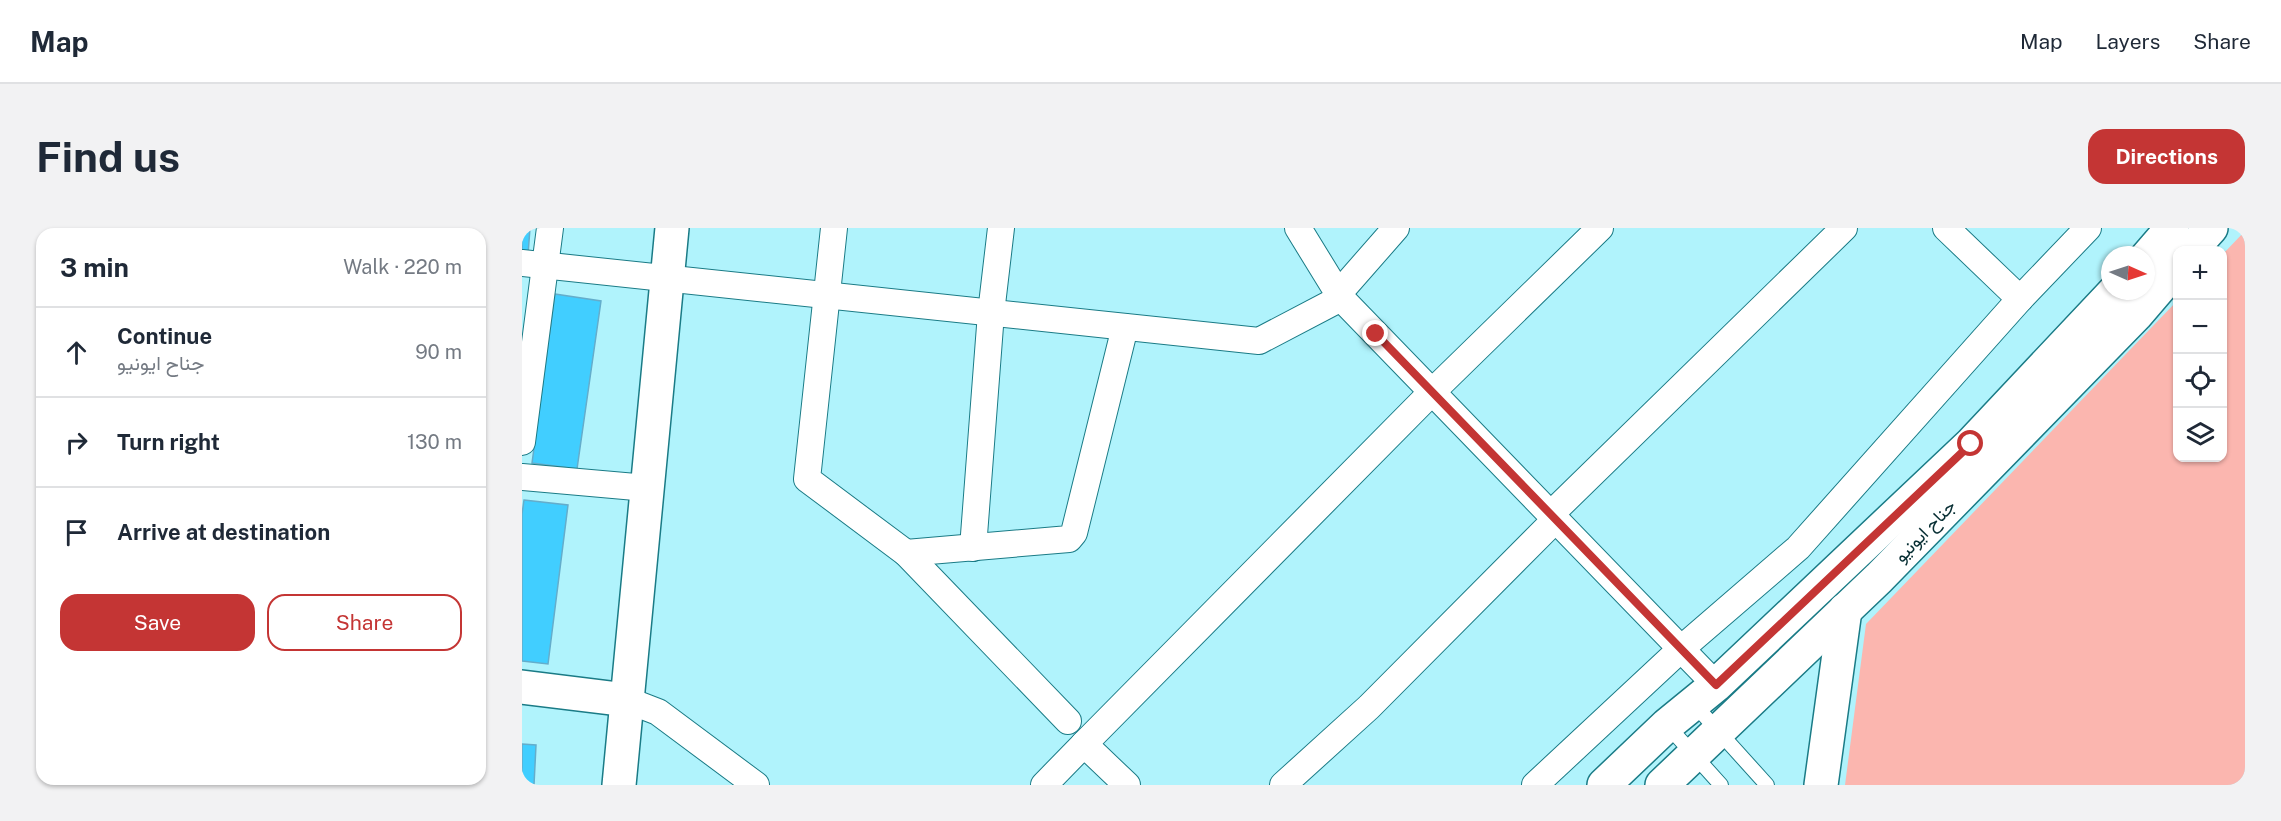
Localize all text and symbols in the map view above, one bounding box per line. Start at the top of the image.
text: Map [30,25,89,58]
text: Map [2020,29,2063,54]
text: Layers [2096,29,2160,54]
text: Share [2193,29,2251,54]
button: Directions [2088,129,2245,184]
text: Find us [36,132,180,181]
north arrow [2101,246,2155,300]
map controls [2173,246,2227,462]
button: + [2173,246,2227,300]
text: 3 min [60,252,129,283]
text: Walk · 220 m [343,255,462,279]
button: − [2173,300,2227,354]
route end [1362,320,1388,346]
text: Continue [117,323,212,349]
icon: ahead [60,336,93,369]
text: 90 m [415,340,462,364]
text: جناح ایونیو [117,351,204,375]
button: locate [2173,354,2227,408]
button: layers [2173,408,2227,462]
icon: right [60,426,93,459]
text: Turn right [117,429,220,455]
text: 130 m [407,430,462,454]
route start [1957,430,1983,456]
street label: جناح ایونیو [1890,495,1961,568]
icon: arrive [60,516,93,549]
text: Arrive at destination [117,519,330,545]
button: Save [60,594,255,651]
button: Share [267,594,462,651]

